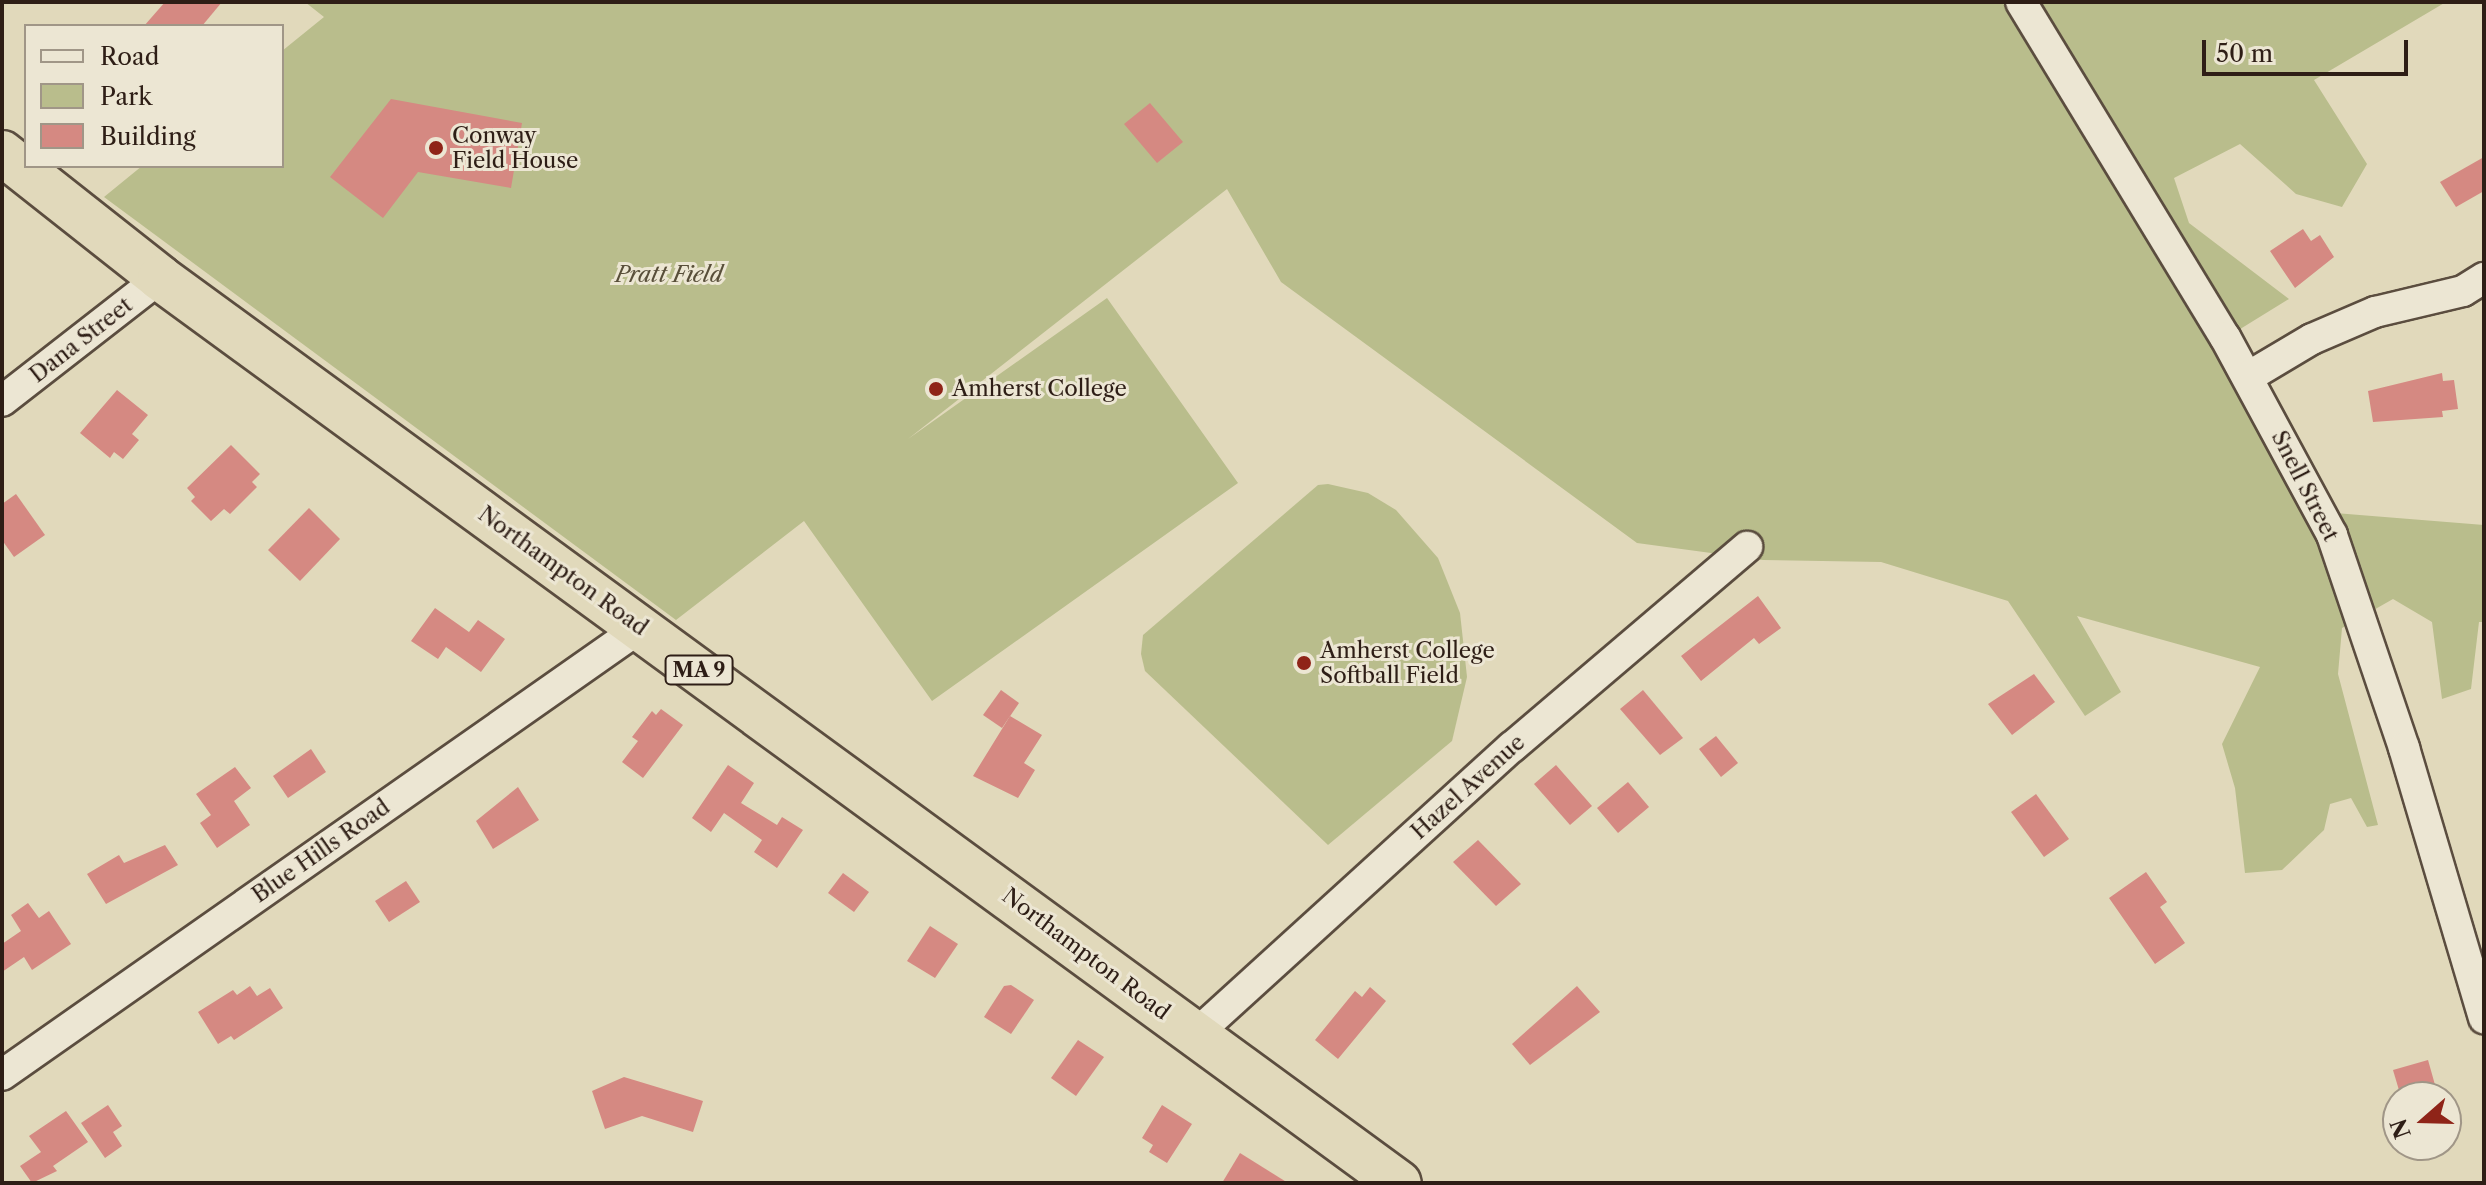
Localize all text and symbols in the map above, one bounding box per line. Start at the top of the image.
legend [24,24,284,168]
scale bar [2206,24,2412,74]
text: 50 m [2216,39,2273,68]
text: Road [100,42,159,71]
text: Park [100,82,152,111]
text: Building [100,122,196,151]
place label: Conway Field House [452,122,578,174]
marker: Conway Field House [427,139,445,157]
park label: Pratt Field [615,262,723,288]
street label: Dana Street [24,292,138,388]
place label: Amherst College [952,376,1127,402]
marker: Amherst College [927,380,945,398]
street label: Snell Street [2266,426,2344,546]
street label: Northampton Road [473,501,653,641]
place label: Amherst College Softball Field [1320,637,1495,688]
road number: MA 9 [663,654,735,686]
marker: Amherst College Softball Field [1295,654,1313,672]
street label: Hazel Avenue [1405,729,1531,845]
street label: Blue Hills Road [247,794,395,908]
street label: Northampton Road [997,882,1175,1026]
north arrow [2382,1081,2462,1161]
text: N [2385,1115,2417,1142]

